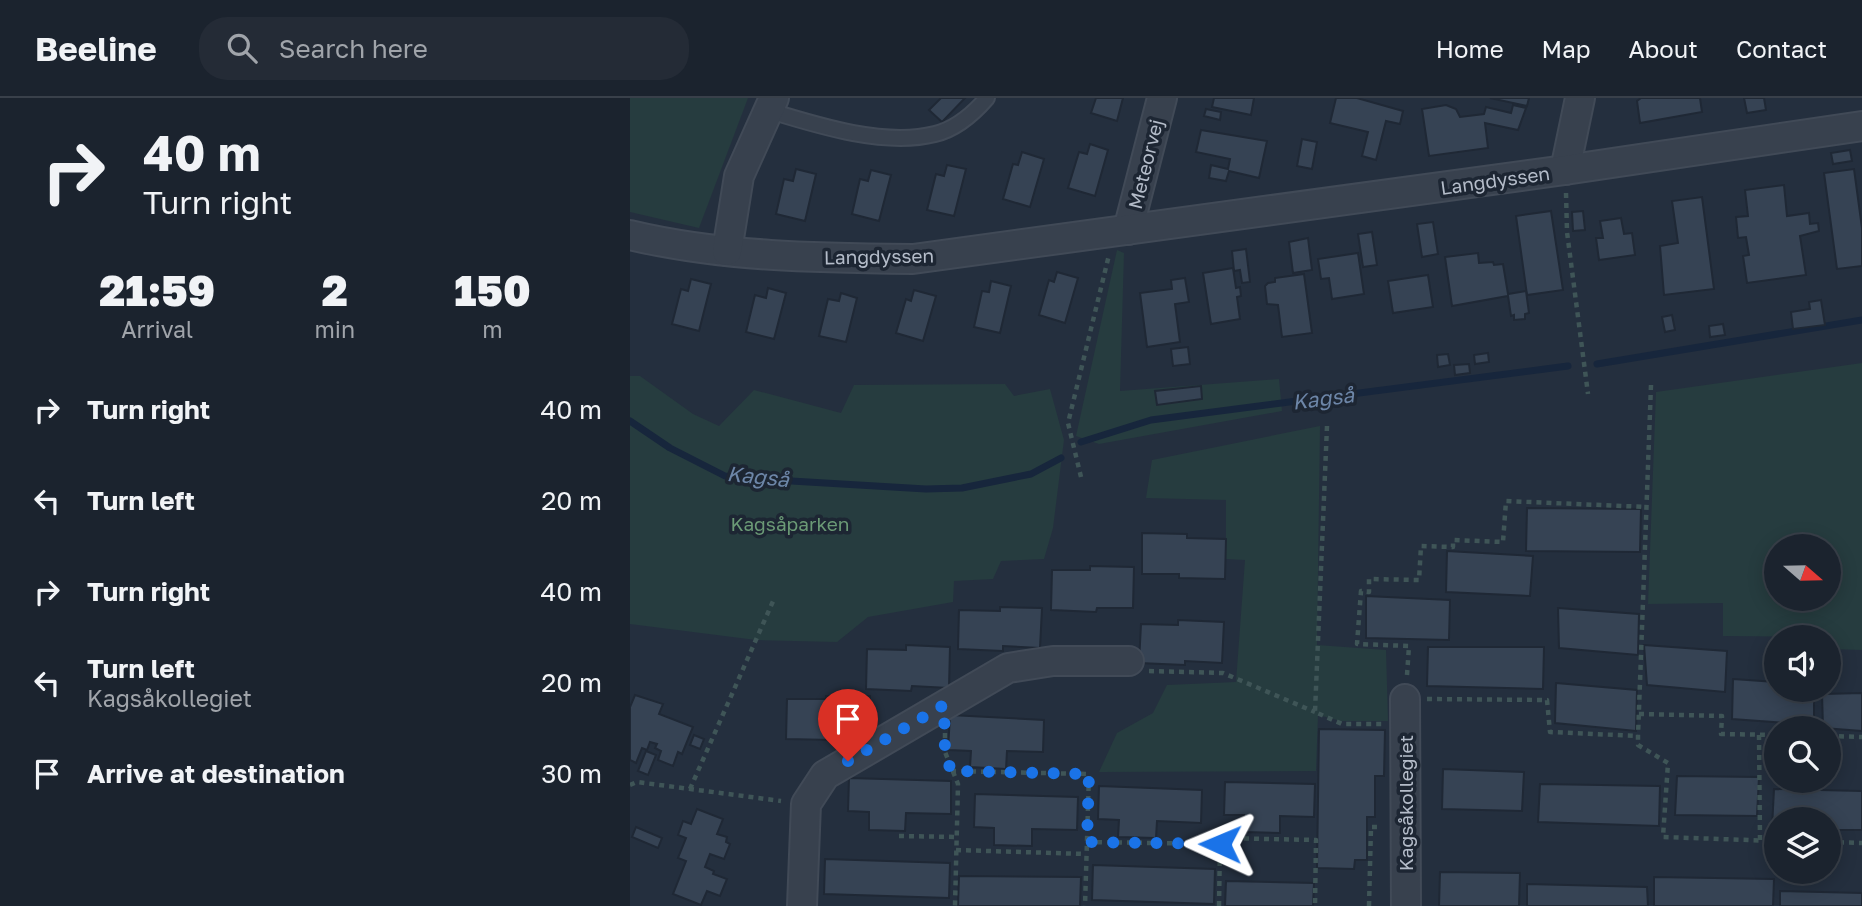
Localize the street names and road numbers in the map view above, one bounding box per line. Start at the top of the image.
street label: Meteorvej [1123,117,1167,211]
street label: Langdyssen [1439,161,1551,199]
street label: Langdyssen [824,244,934,268]
street label: Kagsåkollegiet [1394,735,1417,871]

